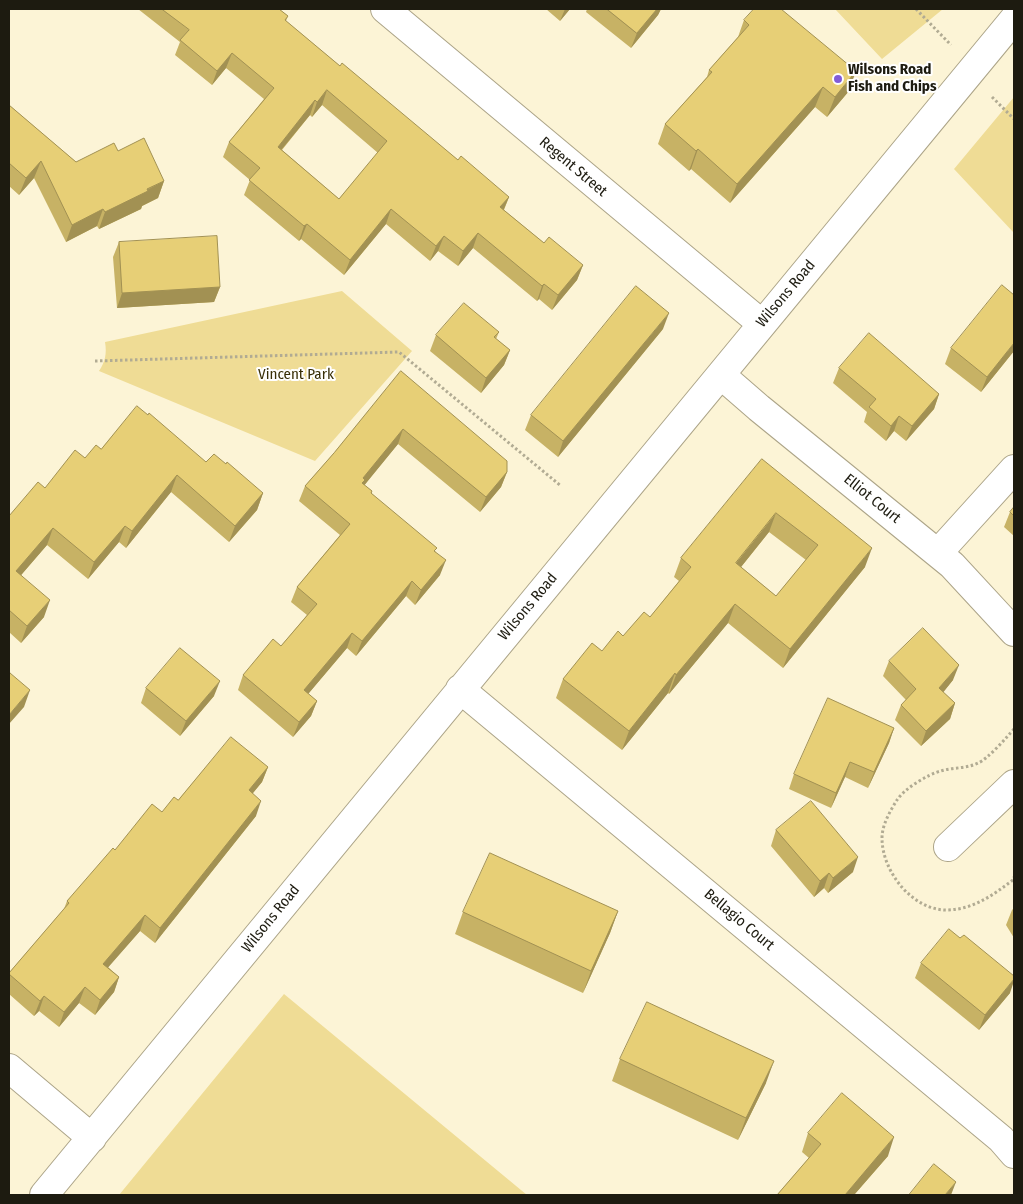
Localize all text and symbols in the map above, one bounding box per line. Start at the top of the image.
place label: Wilsons Road Fish and Chips [848,61,936,96]
marker: Wilsons Road Fish and Chips [832,73,844,85]
street label: Regent Street [536,133,610,201]
street label: Wilsons Road [753,257,819,331]
park label: Vincent Park [258,366,334,384]
street label: Elliot Court [840,471,904,527]
street label: Wilsons Road [495,570,561,644]
street label: Wilsons Road [238,881,304,957]
street label: Bellagio Court [700,885,778,955]

